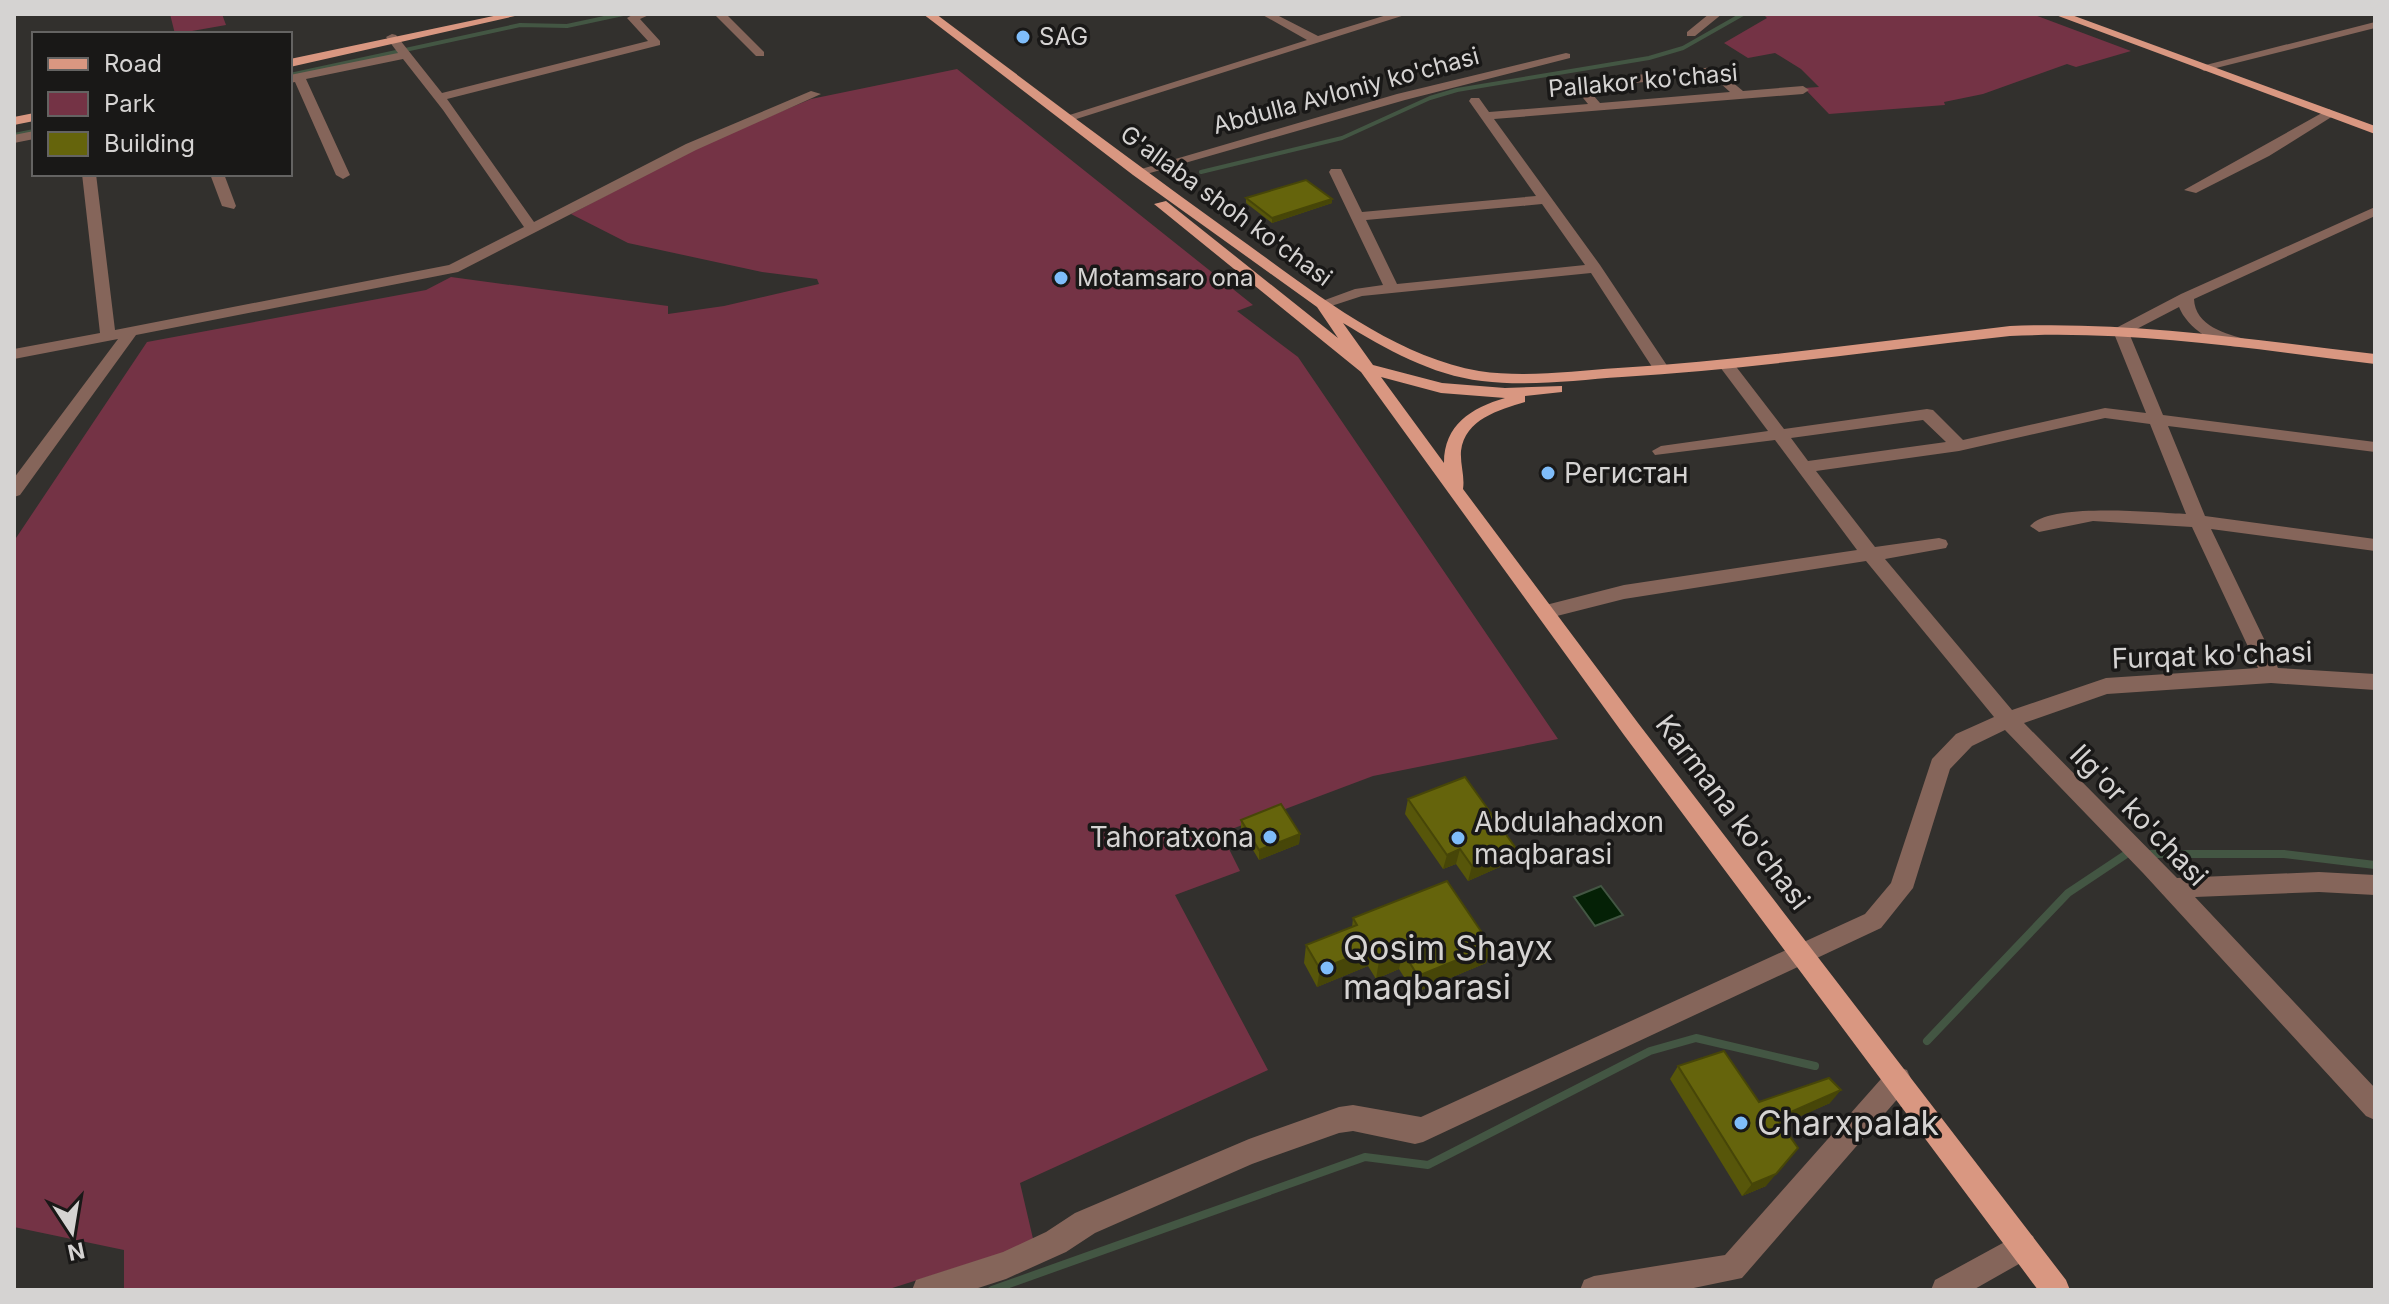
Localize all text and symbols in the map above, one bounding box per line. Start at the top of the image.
place label: SAG [1039,22,1088,51]
marker: SAG [1014,28,1032,46]
legend [32,32,292,176]
street label: Abdulla Avloniy ko'chasi [1210,41,1482,140]
text: Road [104,49,162,78]
street label: Pallakor ko'chasi [1547,58,1739,103]
text: Park [104,89,155,118]
street label: G'allaba shoh ko'chasi [1115,119,1338,292]
text: Building [104,129,195,158]
place label: Motamsaro ona [1077,263,1254,292]
marker: Motamsaro ona [1052,269,1070,287]
place label: Регистан [1564,456,1689,490]
marker: Регистан [1539,464,1557,482]
street label: Furqat ko'chasi [2111,635,2313,675]
street label: Karmana ko'chasi [1649,708,1817,916]
street label: Ilg'or ko'chasi [2063,737,2215,893]
place label: Abdulahadxon maqbarasi [1474,805,1664,871]
place label: Tahoratxona [1090,820,1254,854]
marker: Tahoratxona [1261,828,1279,846]
marker: Abdulahadxon maqbarasi [1449,829,1467,847]
place label: Qosim Shayx maqbarasi [1343,927,1553,1007]
marker: Qosim Shayx maqbarasi [1318,959,1336,977]
place label: Charxpalak [1757,1102,1939,1143]
marker: Charxpalak [1732,1114,1750,1132]
north arrow [32,1192,112,1272]
text: N [65,1237,87,1266]

